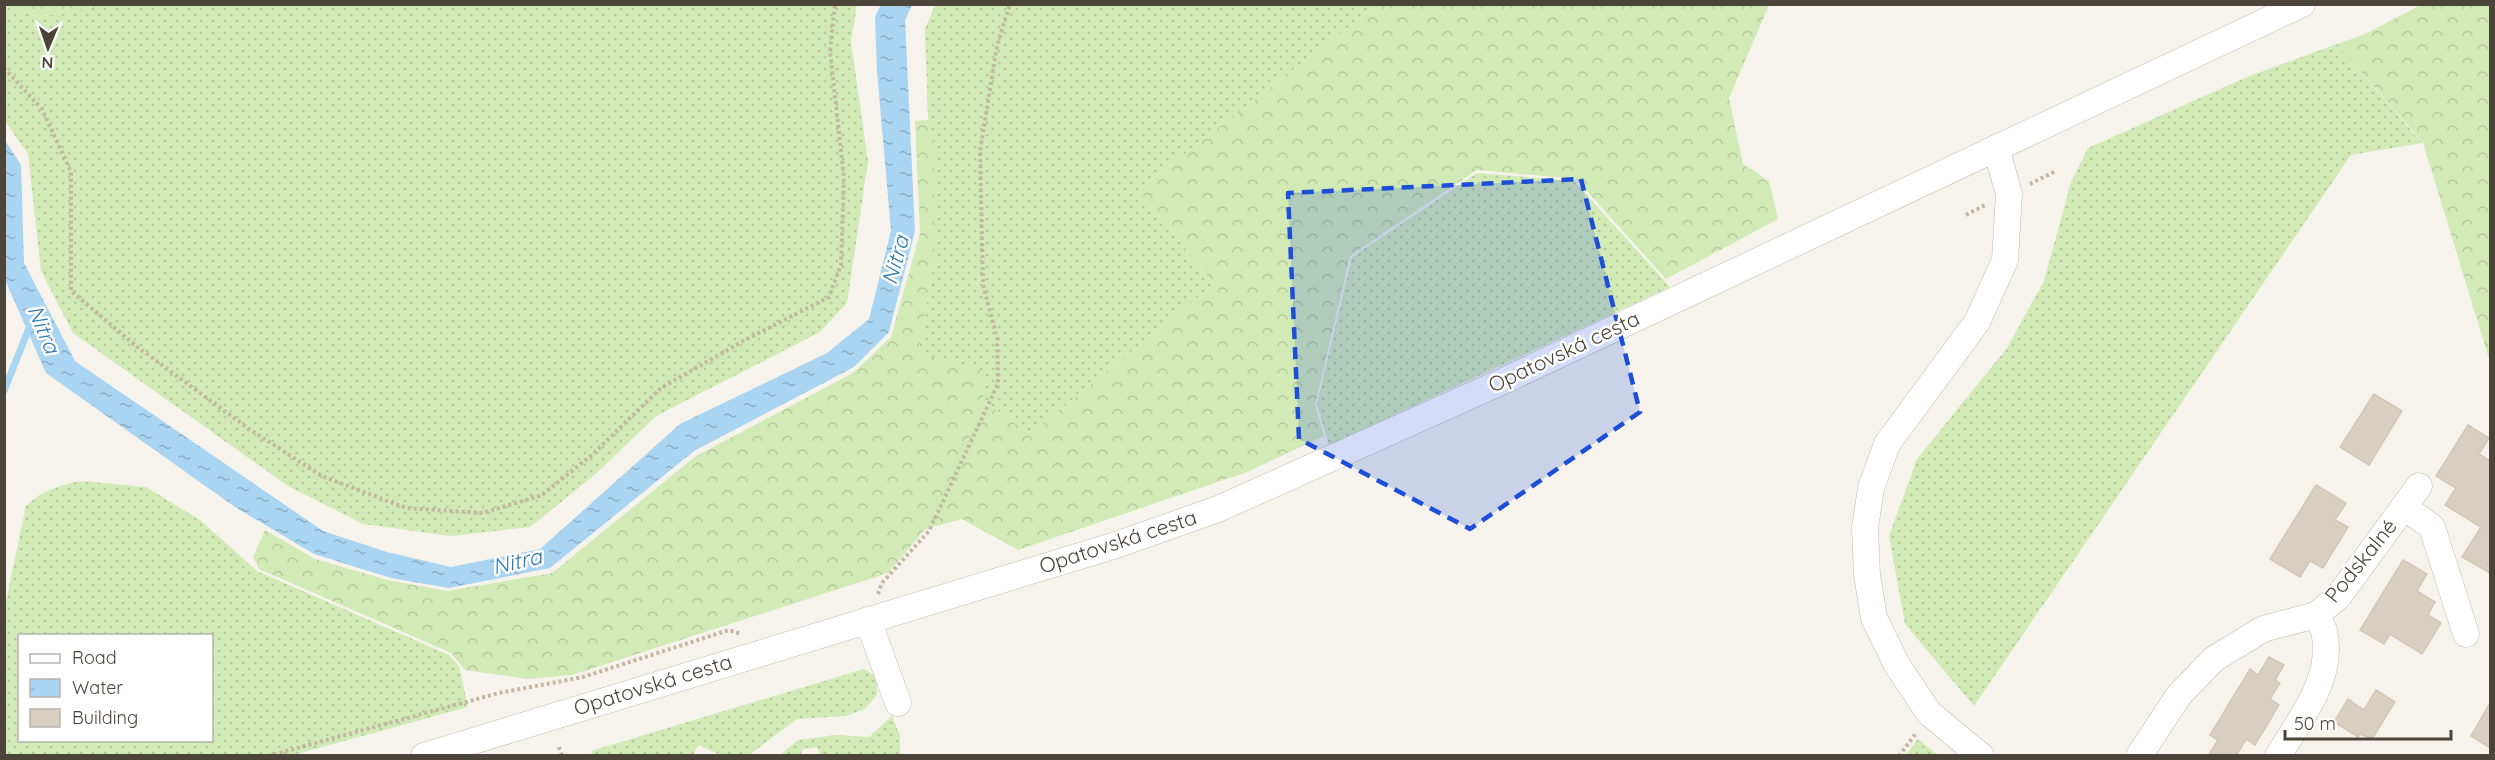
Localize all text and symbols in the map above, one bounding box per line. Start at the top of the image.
north arrow [18,18,78,78]
text: N [41,53,54,73]
water label: Nitra [875,231,915,288]
water label: Nitra [21,301,67,359]
street label: Opatovská cesta [1484,305,1643,398]
street label: Opatovská cesta [1036,503,1200,579]
street label: Podskalné [2319,513,2402,608]
water label: Nitra [490,541,546,580]
legend [18,634,213,742]
text: Road [72,646,117,669]
street label: Opatovská cesta [570,648,735,720]
text: Water [72,676,123,699]
scale bar [2285,703,2452,741]
text: Building [72,706,138,729]
text: 50 m [2294,712,2336,735]

